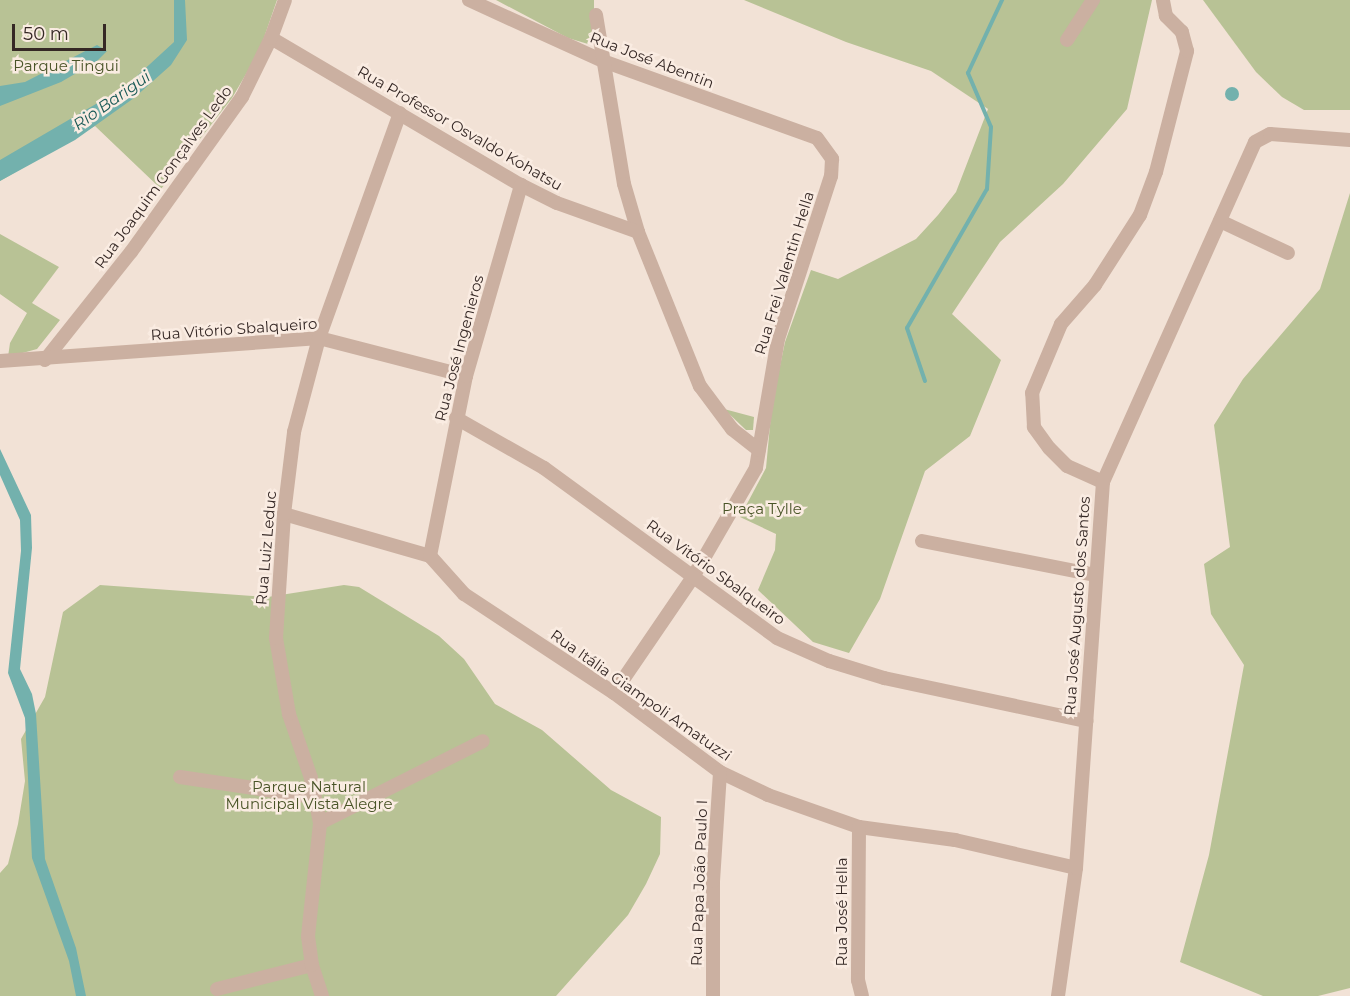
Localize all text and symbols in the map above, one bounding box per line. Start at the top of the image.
scale bar [15,12,110,50]
text: 50 m [23,23,69,45]
street label: Rua José Abentin [587,28,717,92]
park label: Parque Tingui [13,57,119,75]
street label: Rua Professor Osvaldo Kohatsu [354,62,566,194]
water label: Rio Barigui [70,67,154,135]
street label: Rua Joaquim Gonçalves Ledo [91,82,235,272]
street label: Rua Frei Valentin Hella [751,189,817,357]
street label: Rua José Ingenieros [431,273,487,423]
street label: Rua Vitório Sbalqueiro [150,314,318,344]
street label: Rua Luiz Leduc [252,490,280,606]
street label: Rua José Augusto dos Santos [1060,496,1094,716]
park label: Praça Tylle [722,500,802,518]
street label: Rua Vitório Sbalqueiro [643,516,789,628]
street label: Rua Itália Giampoli Amatuzzi [547,625,735,765]
park label: Parque Natural Municipal Vista Alegre [225,777,393,812]
street label: Rua Papa João Paulo I [687,800,711,966]
street label: Rua José Hella [833,857,851,967]

